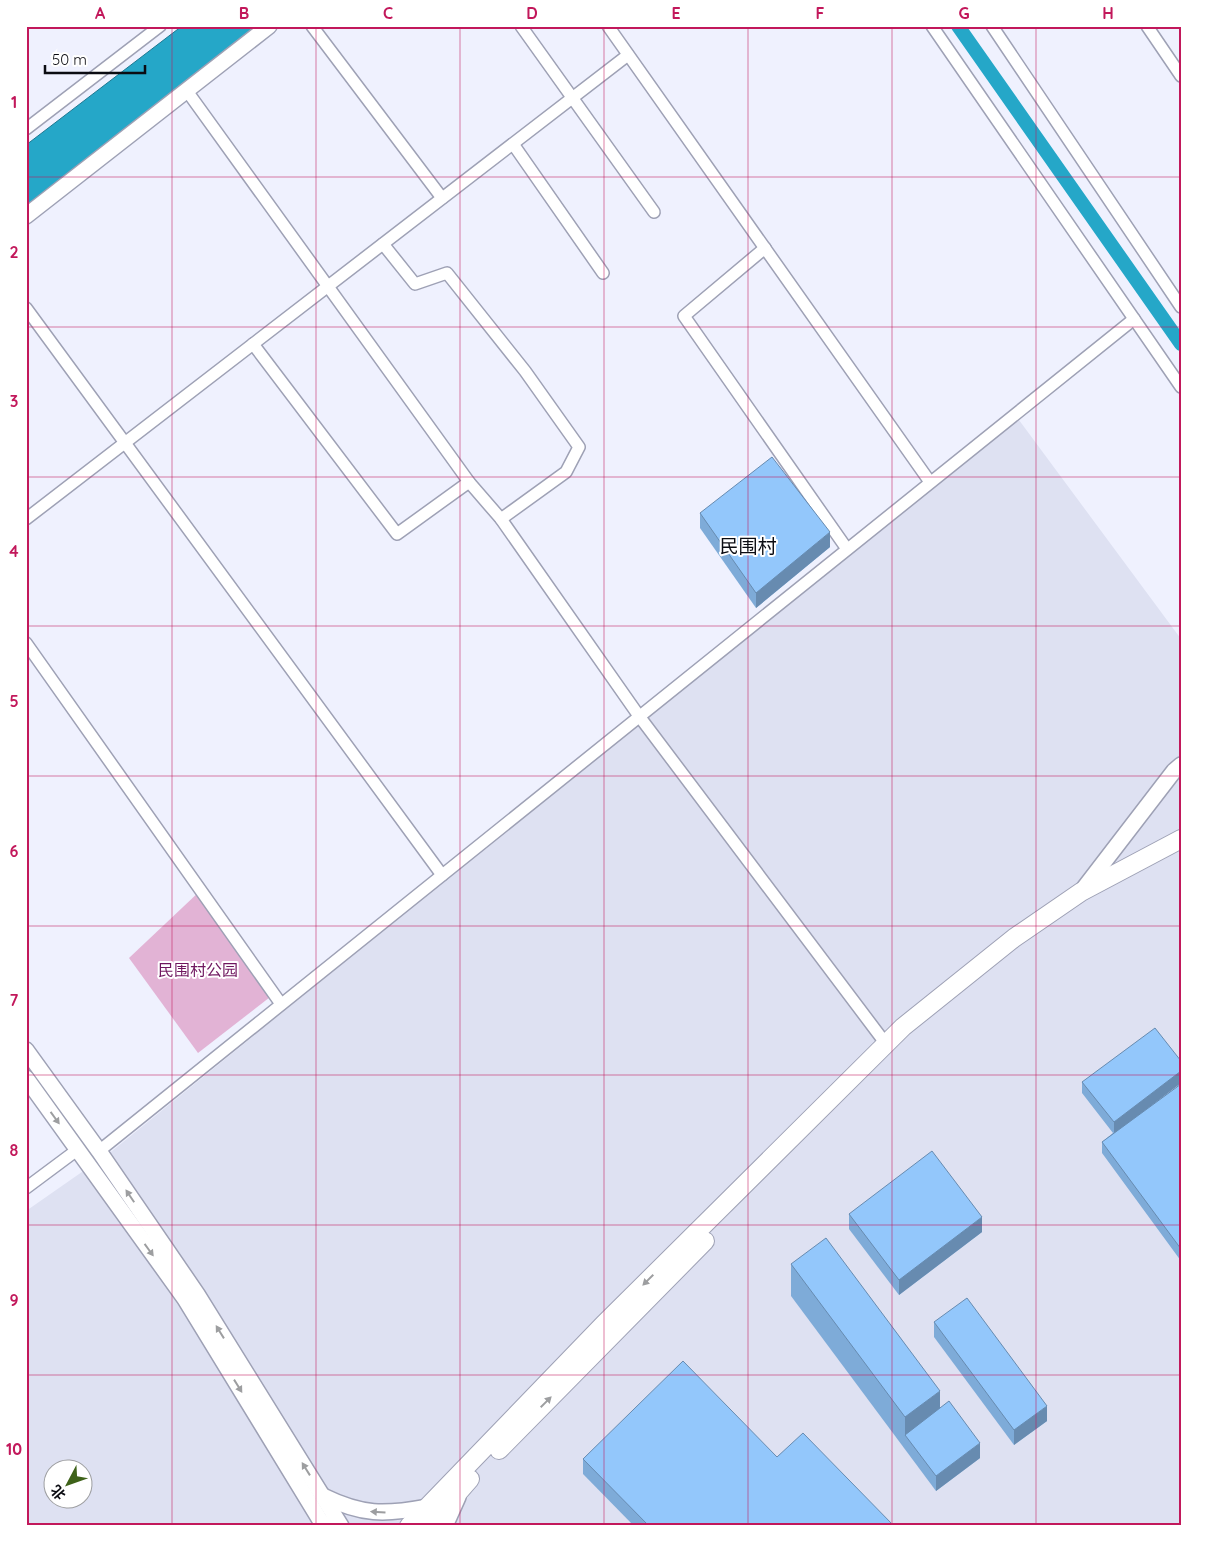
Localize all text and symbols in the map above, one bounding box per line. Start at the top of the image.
text: A [95,3,106,23]
text: B [239,3,249,23]
text: C [383,3,393,23]
text: D [526,3,538,23]
text: E [671,3,681,23]
text: F [816,3,825,23]
text: G [958,3,970,23]
text: H [1102,3,1114,23]
scale bar [45,42,145,74]
text: 50 m [52,50,87,69]
text: 1 [11,92,17,112]
text: 2 [9,242,19,262]
text: 3 [10,391,18,411]
district label: 民围村 [719,534,777,558]
text: 4 [9,541,19,561]
text: 5 [9,691,19,711]
text: 6 [10,841,19,861]
park label: 民围村公园 [158,960,238,980]
text: 7 [10,990,19,1010]
one-way arrow [50,1111,60,1125]
text: 8 [10,1140,19,1160]
one-way arrow [125,1190,135,1203]
one-way arrow [144,1243,154,1257]
one-way arrow [642,1274,654,1286]
text: 9 [9,1290,19,1310]
one-way arrow [216,1325,225,1338]
one-way arrow [233,1379,243,1393]
one-way arrow [540,1396,552,1408]
text: 10 [6,1439,22,1459]
north arrow [42,1460,92,1510]
one-way arrow [302,1463,311,1476]
text: 北 [47,1481,70,1504]
one-way arrow [370,1508,386,1516]

